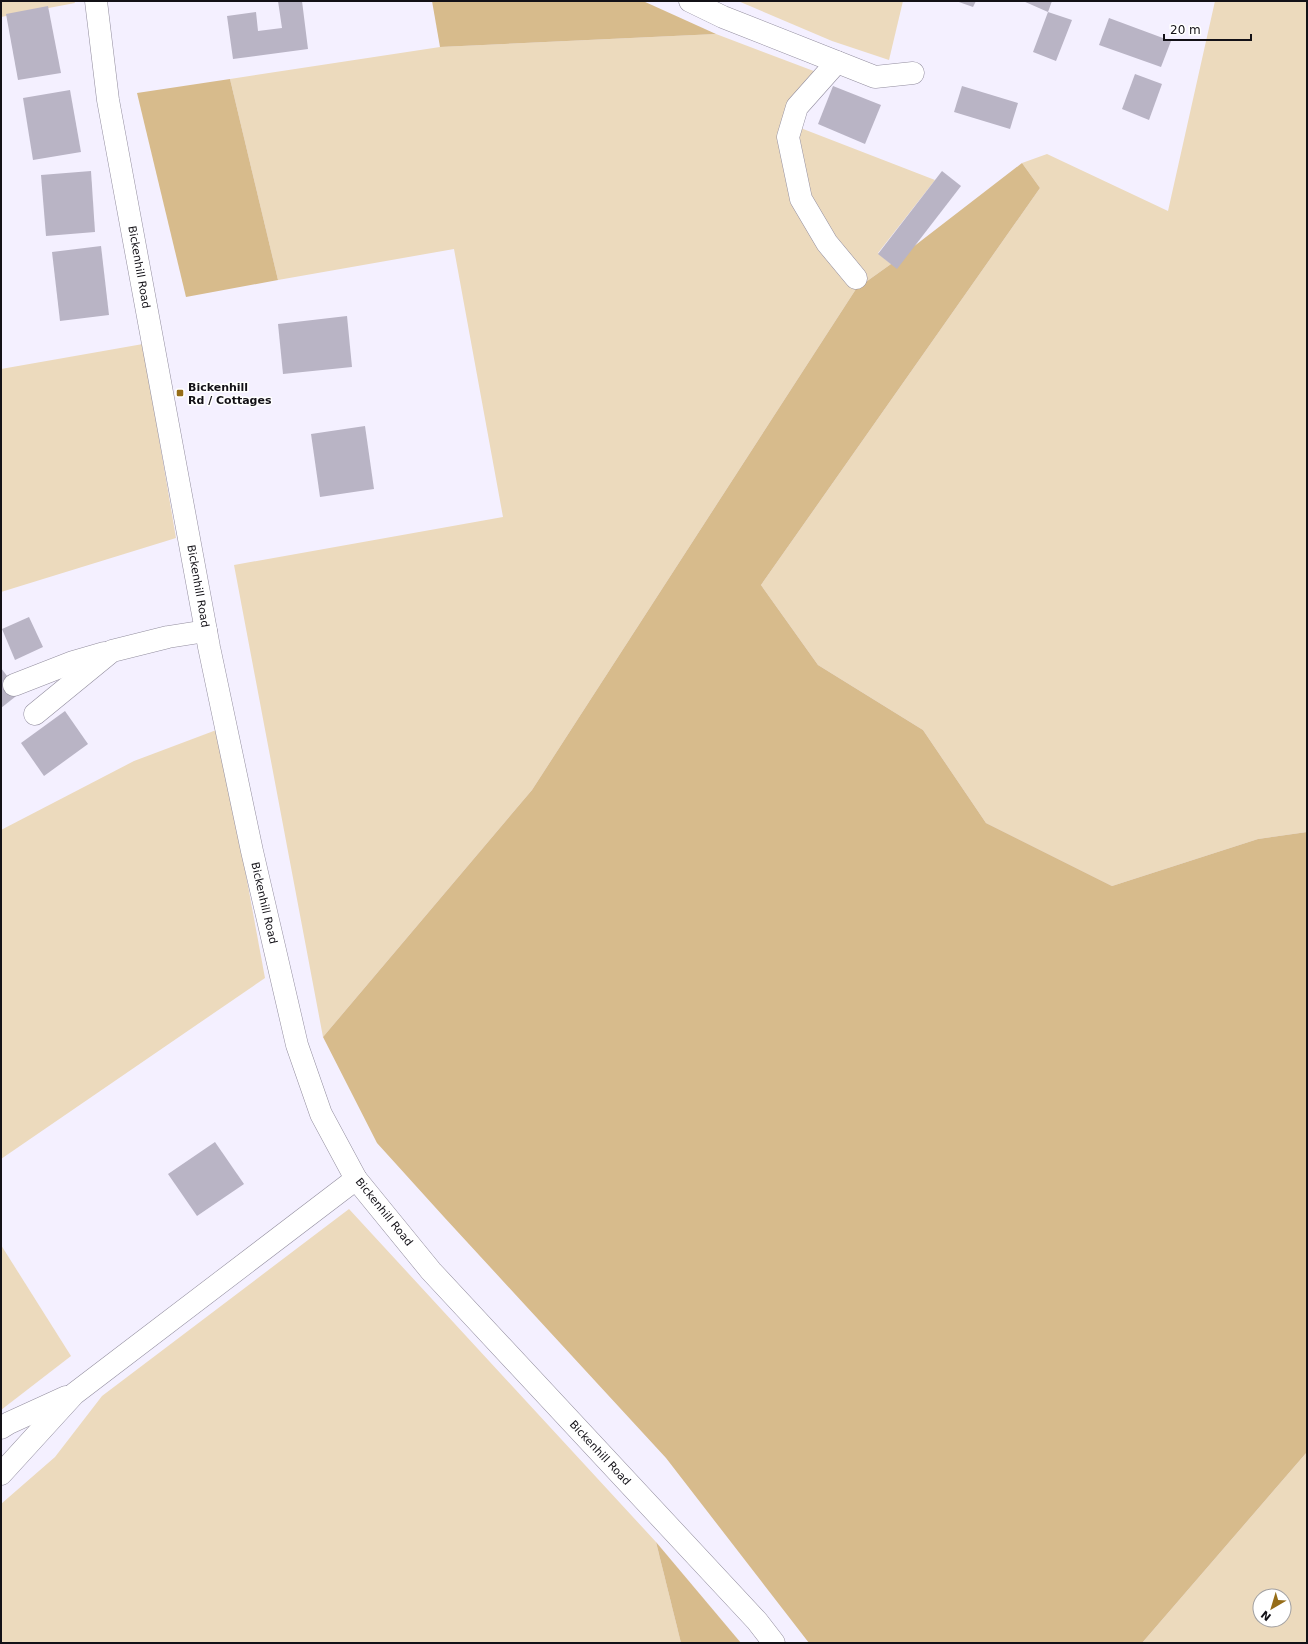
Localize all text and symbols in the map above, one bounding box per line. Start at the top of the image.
scale bar [1164,16,1251,42]
text: 20 m [1170,23,1201,37]
street label: Bickenhill Road [125,225,153,309]
place label: Bickenhill Rd / Cottages [188,381,272,407]
marker: Bickenhill Rd / Cottages [175,388,185,398]
street label: Bickenhill Road [184,544,212,628]
street label: Bickenhill Road [248,861,280,945]
street label: Bickenhill Road [353,1175,415,1249]
street label: Bickenhill Road [567,1418,633,1488]
north arrow [1252,1588,1292,1628]
text: N [1259,1608,1274,1623]

